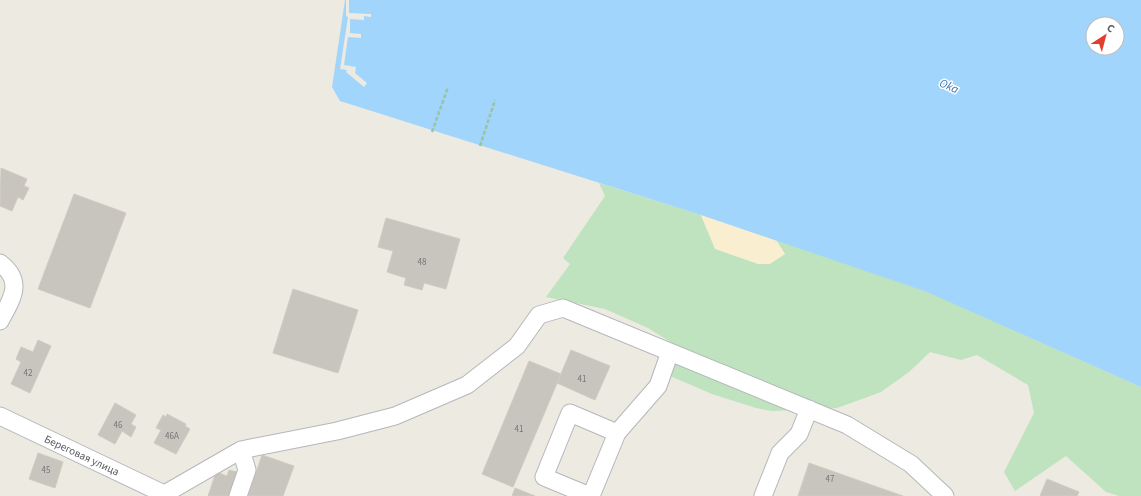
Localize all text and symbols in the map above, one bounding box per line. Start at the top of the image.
north arrow [1085,16,1125,56]
text: С [1104,20,1118,37]
water label: Oka [936,75,962,98]
house number: 48 [418,256,427,269]
house number: 42 [24,367,33,380]
house number: 41 [578,373,586,386]
house number: 46 [114,419,123,432]
house number: 41 [515,423,523,436]
house number: 46А [165,430,179,443]
street label: Береговая улица [42,431,122,479]
house number: 45 [42,464,51,477]
house number: 47 [826,473,835,486]

